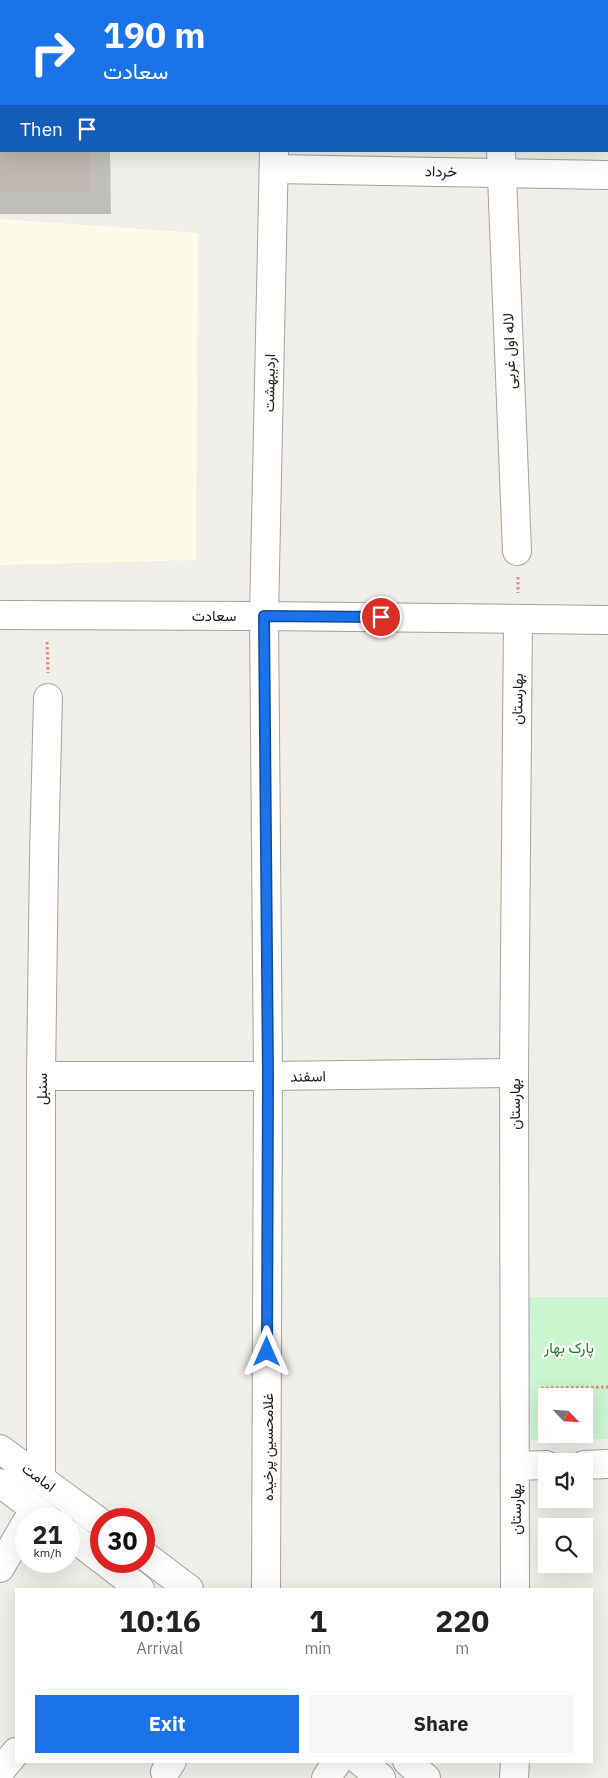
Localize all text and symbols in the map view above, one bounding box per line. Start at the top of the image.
text: 190 m [103,12,206,58]
icon: right [20,20,85,85]
text: سعادت [103,56,168,85]
icon: arrive [73,115,101,143]
text: Then [20,117,63,141]
street label: خرداد [425,161,457,181]
street label: لاله اول غربی [498,313,521,389]
street label: اردیبهشت [259,354,279,412]
pin [360,596,402,638]
icon: arrive [367,603,395,631]
street label: سعادت [192,606,236,625]
street label: بهارستان [507,673,527,725]
street label: اسفند [290,1066,326,1086]
street label: سنبل [32,1073,51,1105]
street label: بهارستان [505,1078,524,1130]
position arrow [240,1325,292,1377]
park label: پارک بهار [543,1338,594,1358]
north arrow [538,1388,592,1442]
map controls [538,1388,593,1573]
street label: غلامحسین پرخیده [258,1393,278,1501]
button: sound [538,1453,593,1508]
street label: امامت [18,1458,60,1496]
street label: بهارستان [506,1483,525,1535]
speed limit sign: 30 [90,1508,155,1573]
text: 21 [32,1518,63,1551]
button: search [538,1518,593,1573]
text: km/h [33,1545,62,1560]
text: 10:16 [119,1601,201,1640]
text: 1 [309,1601,327,1640]
text: 220 [435,1601,489,1640]
text: Arrival [136,1638,183,1658]
text: min [304,1638,331,1658]
text: m [455,1638,469,1658]
button: Exit [35,1695,299,1753]
button: Share [309,1695,573,1753]

